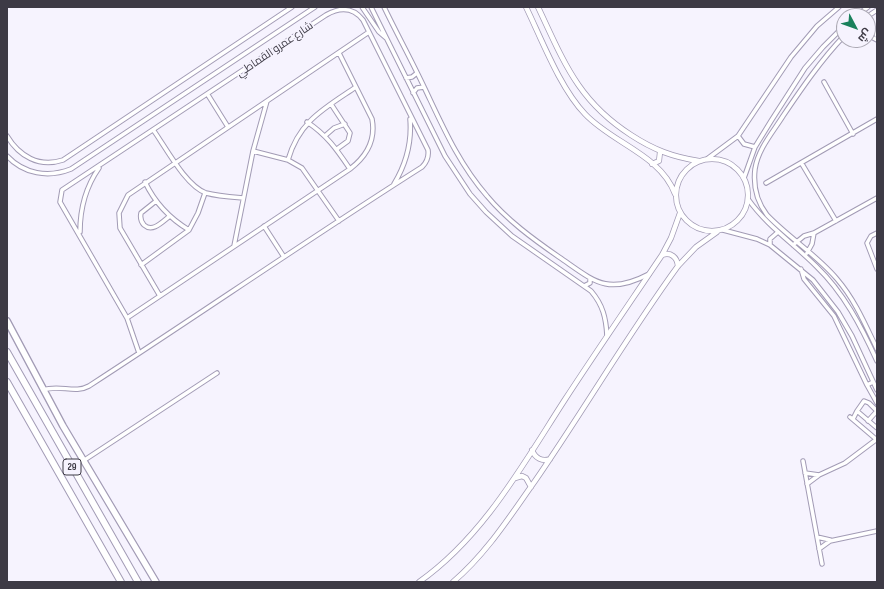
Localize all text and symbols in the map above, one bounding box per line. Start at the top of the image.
north arrow [836,8,876,48]
street label: شارع عمرو القماطي [234,19,316,81]
text: ش [855,26,874,45]
road number: 29 [63,459,81,475]

